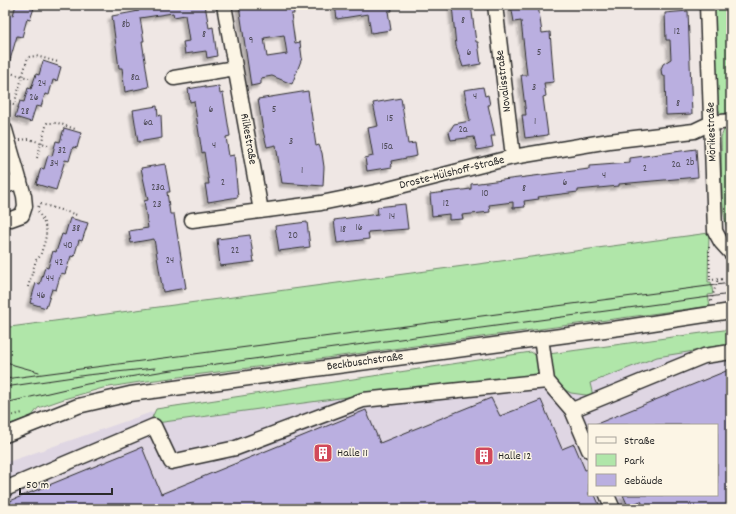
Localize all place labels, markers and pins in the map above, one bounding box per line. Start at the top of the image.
building icon: Halle 11 [312,442,334,464]
place label: Halle 11 [337,445,368,462]
building icon: Halle 12 [473,445,495,467]
place label: Halle 12 [498,448,531,465]

